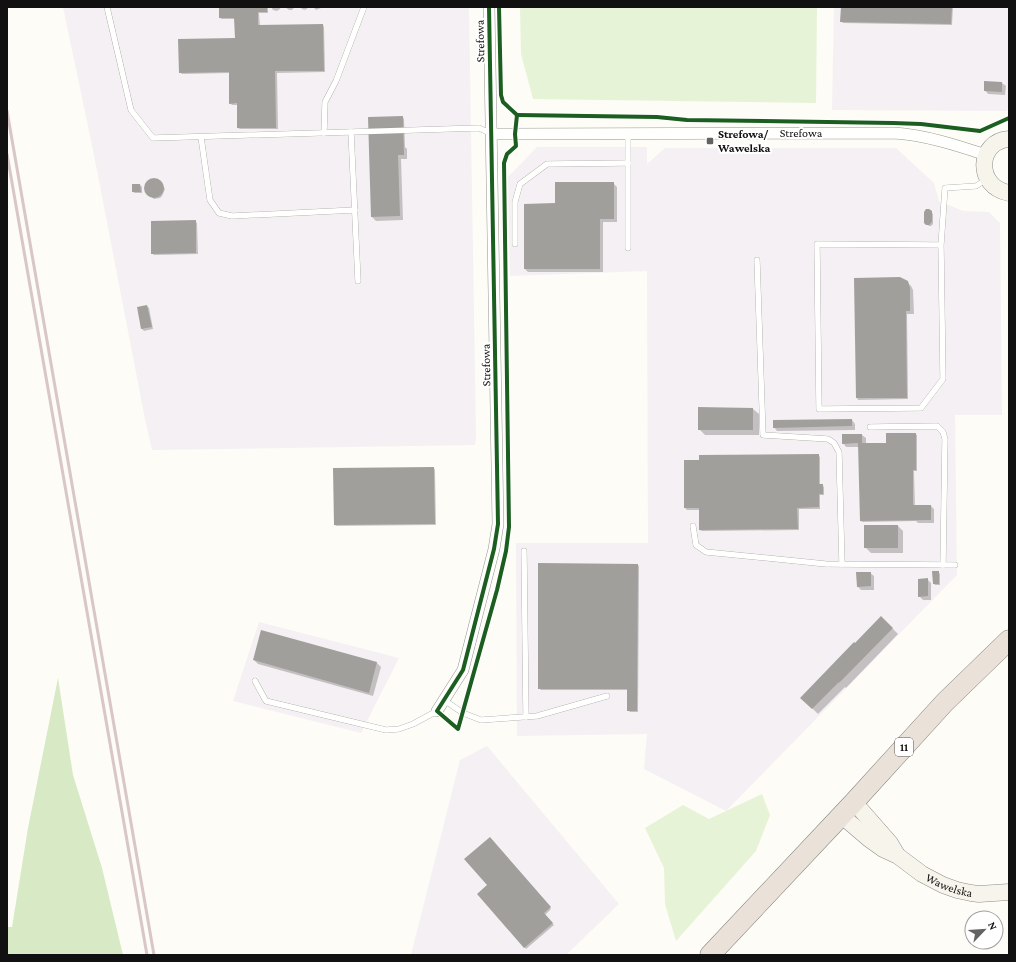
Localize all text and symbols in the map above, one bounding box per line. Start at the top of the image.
street label: Strefowa [473,19,487,62]
street label: Strefowa [780,126,823,140]
place label: Strefowa/ Wawelska [717,127,770,155]
marker: Strefowa/ Wawelska [705,136,715,146]
street label: Strefowa [479,343,493,386]
road number: 11 [895,738,913,756]
street label: Wawelska [923,870,974,900]
north arrow [964,910,1004,950]
text: N [986,920,1000,932]

